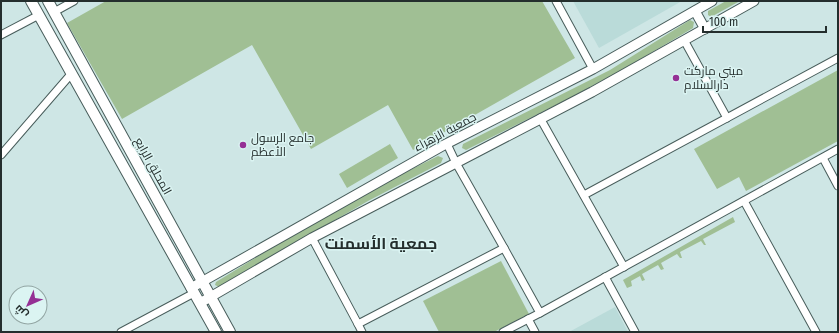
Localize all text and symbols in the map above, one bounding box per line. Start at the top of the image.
scale bar [703,8,826,34]
text: 100 m [709,15,738,29]
place label: ميني ماركت دارالسلام [684,64,743,93]
marker: ميني ماركت دارالسلام [671,73,681,83]
street label: جمعية الزهراء [411,110,479,154]
place label: جامع الرسول الأعظم [251,131,314,160]
street label: المحلق الرابع [131,135,174,198]
marker: جامع الرسول الأعظم [238,140,248,150]
district label: جمعية الأسمنت [325,234,437,253]
north arrow [8,285,48,325]
text: ش [12,302,31,321]

